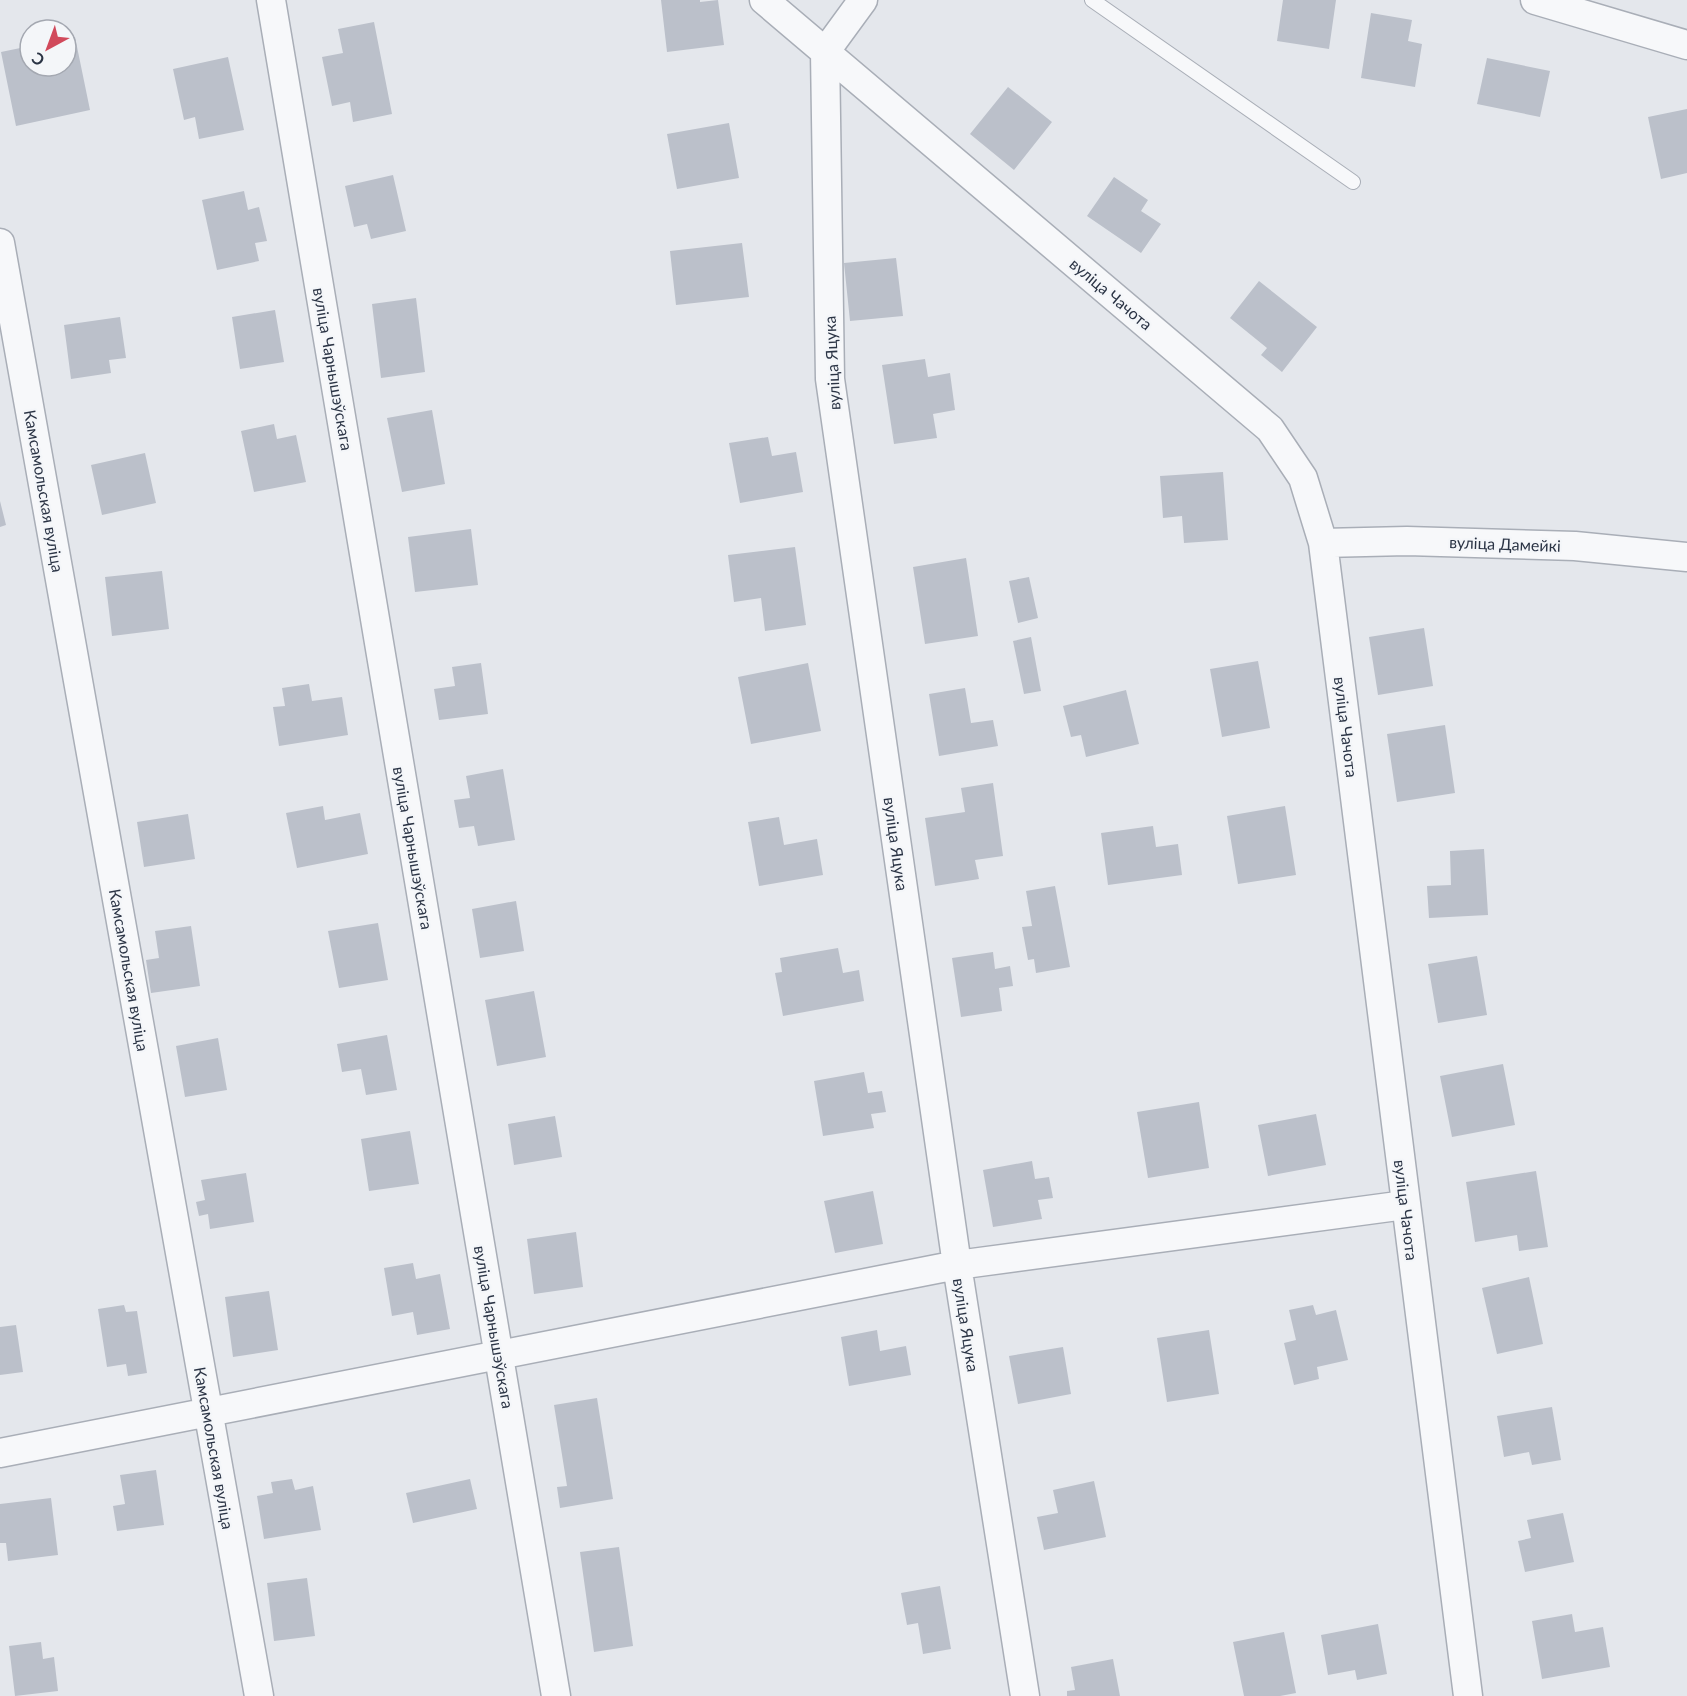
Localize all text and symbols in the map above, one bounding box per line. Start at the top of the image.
north arrow [18,18,78,78]
text: С [27,49,48,70]
street label: вуліца Чачота [1066,254,1156,333]
street label: вуліца Чарнышэўскага [310,286,357,452]
street label: вуліца Яцука [820,315,843,411]
street label: Камсамольская вуліца [21,408,68,574]
street label: вуліца Дамейкі [1449,532,1561,555]
street label: вуліца Чачота [1331,675,1362,778]
street label: вуліца Чарнышэўскага [390,765,437,931]
street label: вуліца Яцука [881,796,912,892]
street label: Камсамольская вуліца [106,887,153,1053]
street label: вуліца Чачота [1391,1158,1422,1261]
street label: вуліца Чарнышэўскага [471,1244,518,1410]
street label: вуліца Яцука [950,1277,983,1373]
street label: Камсамольская вуліца [191,1365,238,1531]

